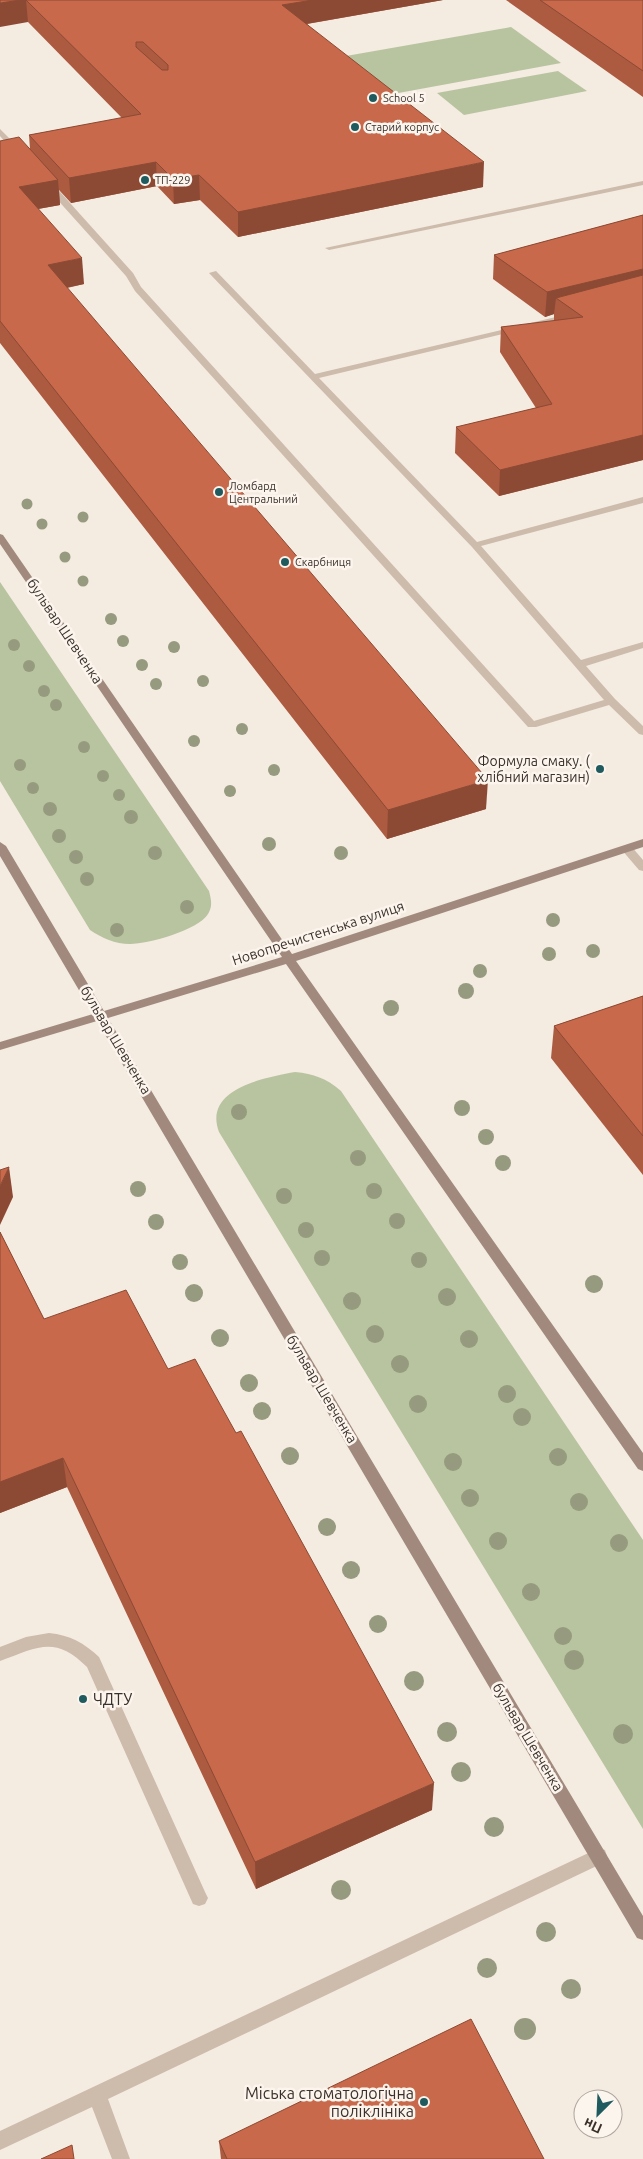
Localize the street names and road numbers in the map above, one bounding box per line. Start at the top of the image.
street label: бульвар Шевченка [24,575,106,687]
street label: Новопречистенська вулиця [230,898,406,968]
street label: бульвар Шевченка [77,983,155,1097]
street label: бульвар Шевченка [283,1332,361,1446]
street label: бульвар Шевченка [489,1680,567,1794]

